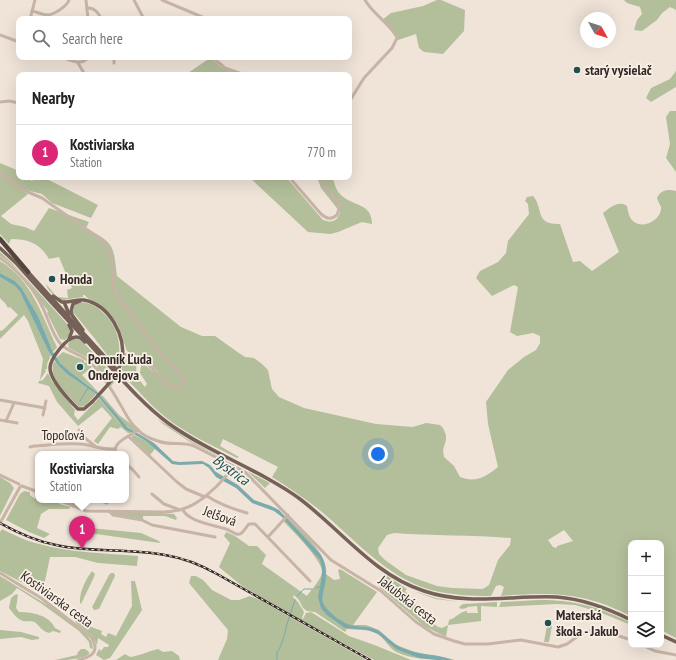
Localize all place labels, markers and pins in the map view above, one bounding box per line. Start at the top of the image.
place label: starý vysielač [585,61,652,79]
marker: starý vysielač [572,65,582,75]
place label: Honda [60,270,92,288]
marker: Honda [47,274,57,284]
place label: Pomník Ľuda Ondrejova [88,350,152,384]
marker: Pomník Ľuda Ondrejova [75,362,85,372]
pin: 1 [69,516,95,549]
place label: Materská škola - Jakub [556,606,618,640]
marker: Materská škola - Jakub [543,618,553,628]

